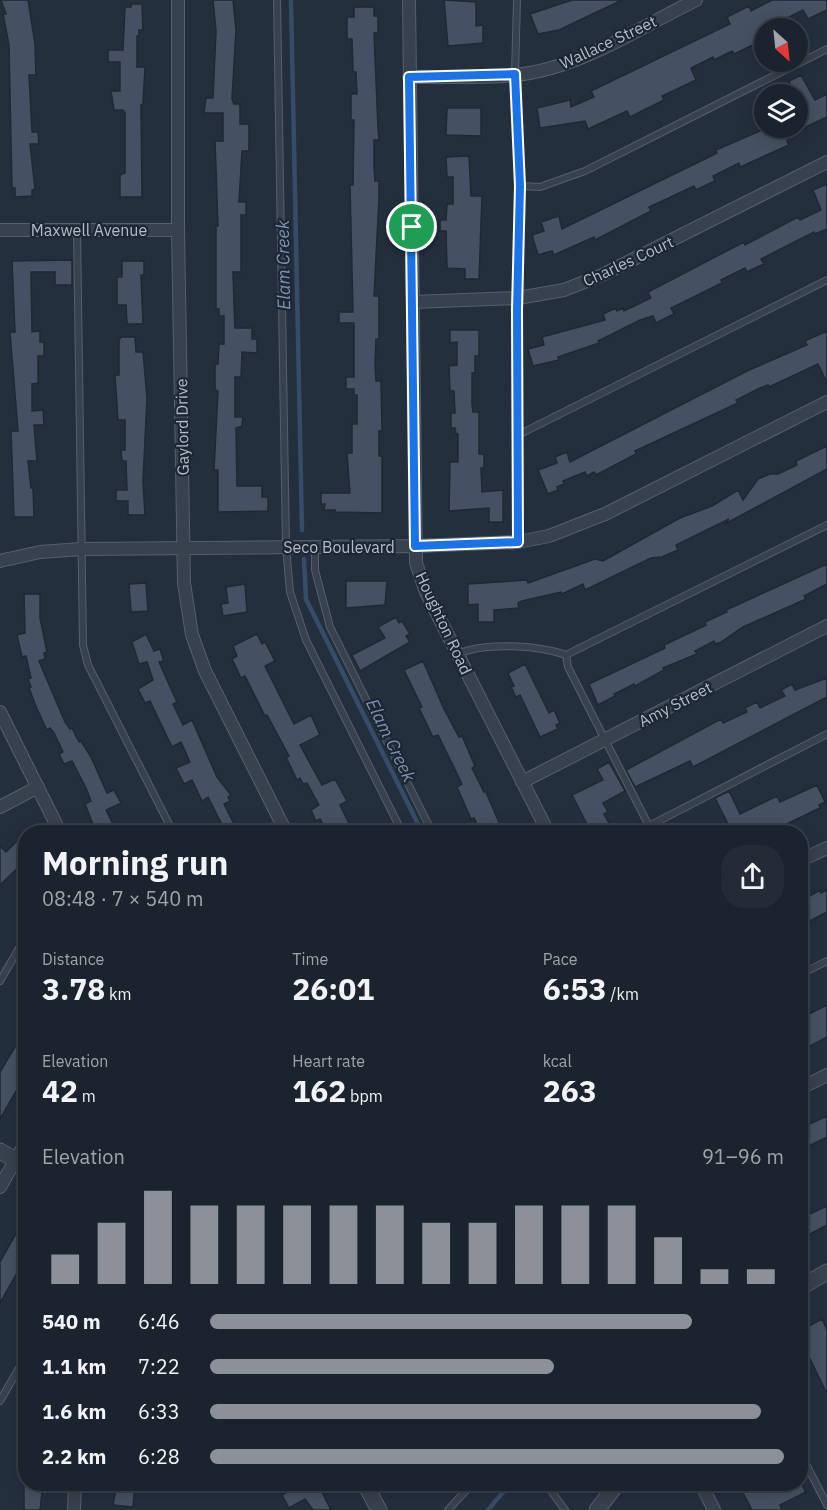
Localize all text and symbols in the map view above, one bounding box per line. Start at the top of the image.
street label: Wallace Street [557,11,659,73]
north arrow [754,18,808,72]
map controls [754,18,808,138]
button: layers [754,84,808,138]
pin [386,201,437,252]
icon: arrive [395,210,428,243]
water label: Elam Creek [271,219,295,310]
street label: Maxwell Avenue [31,220,147,240]
street label: Charles Court [580,231,676,291]
street label: Gaylord Drive [171,378,193,476]
street label: Seco Boulevard [283,537,395,557]
street label: Houghton Road [411,568,477,678]
street label: Amy Street [635,677,715,731]
water label: Elam Creek [361,695,421,786]
text: Morning run [42,841,228,884]
button: share [721,845,784,908]
text: 08:48 · 7 × 540 m [42,885,203,912]
text: Distance [42,949,104,969]
text: Time [292,949,328,969]
text: Pace [543,949,577,969]
text: 3.78 [42,969,105,1008]
text: 26:01 [292,969,374,1008]
text: 6:53 [543,969,607,1008]
text: km [105,984,132,1004]
text: /km [607,984,639,1004]
text: Elevation [42,1051,108,1071]
text: Heart rate [292,1051,365,1071]
text: kcal [543,1051,572,1071]
text: 42 [42,1071,78,1110]
text: 162 [292,1071,346,1110]
text: 263 [543,1071,597,1110]
text: m [78,1086,96,1106]
text: bpm [346,1086,383,1106]
text: Elevation [42,1143,125,1170]
text: 91–96 m [702,1143,784,1170]
text: 540 m [42,1308,101,1335]
text: 6:46 [138,1308,180,1335]
text: 1.1 km [42,1353,106,1380]
text: 7:22 [138,1353,180,1380]
text: 1.6 km [42,1398,106,1425]
text: 6:33 [138,1398,180,1425]
text: 2.2 km [42,1443,106,1470]
text: 6:28 [138,1443,180,1470]

